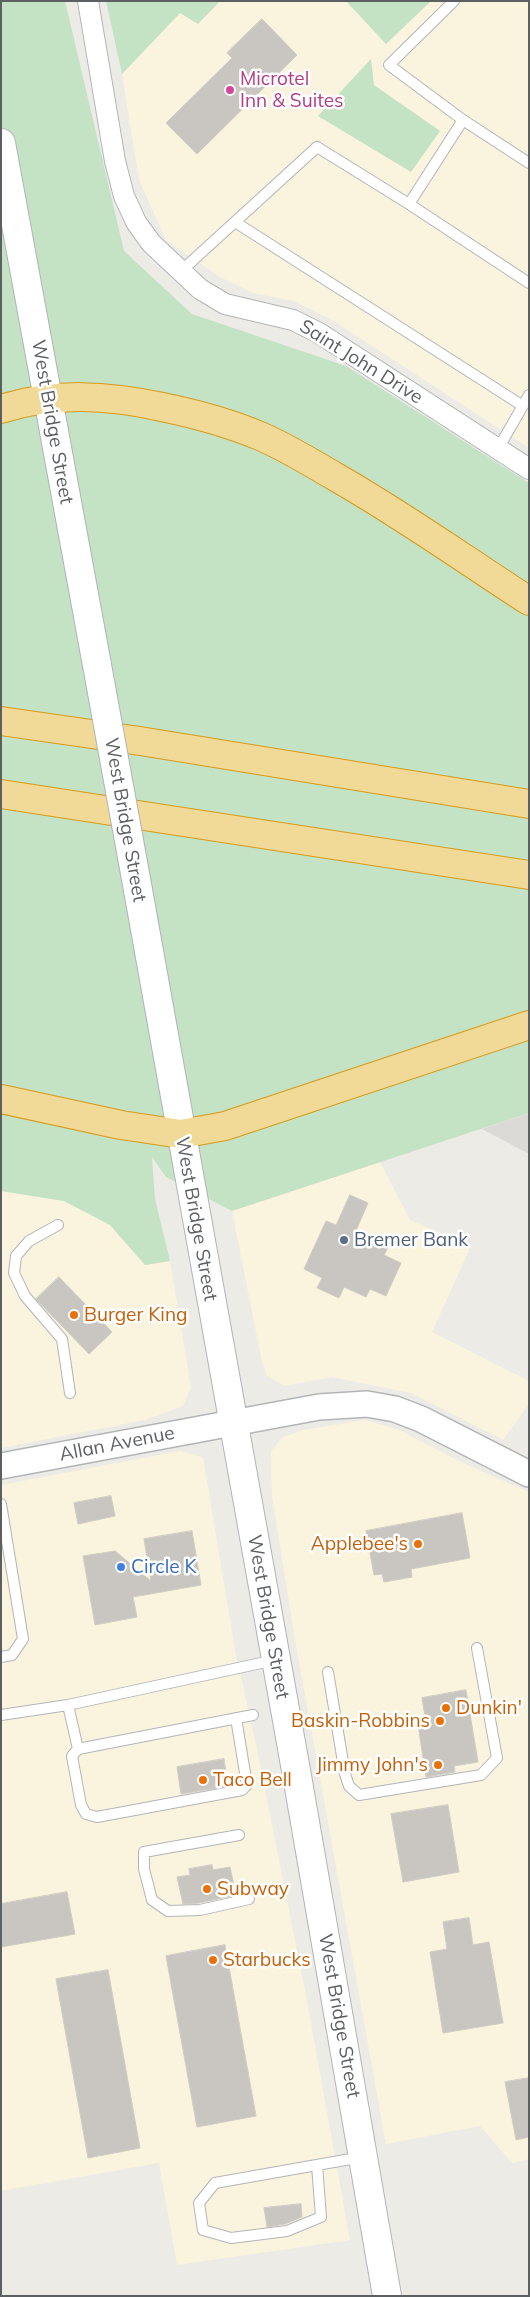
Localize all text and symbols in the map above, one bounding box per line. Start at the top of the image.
place label: Microtel Inn & Suites [240,68,343,112]
marker: Microtel Inn & Suites [224,84,236,96]
street label: Saint John Drive [295,315,427,409]
street label: West Bridge Street [26,338,78,506]
street label: West Bridge Street [99,736,151,904]
street label: West Bridge Street [170,1135,222,1303]
place label: Bremer Bank [354,1229,468,1251]
marker: Bremer Bank [338,1234,350,1246]
place label: Burger King [84,1304,187,1326]
marker: Burger King [68,1309,80,1321]
street label: Allan Avenue [58,1422,176,1466]
street label: West Bridge Street [242,1533,294,1701]
place label: Applebee's [311,1533,408,1555]
marker: Applebee's [412,1538,424,1550]
place label: Circle K [131,1556,197,1578]
marker: Circle K [115,1561,127,1573]
place label: Dunkin' [456,1697,522,1719]
marker: Dunkin' [440,1702,452,1714]
place label: Baskin-Robbins [291,1710,430,1732]
marker: Baskin-Robbins [434,1715,446,1727]
place label: Jimmy John's [316,1754,428,1776]
marker: Jimmy John's [432,1759,444,1771]
place label: Taco Bell [213,1769,292,1791]
marker: Taco Bell [197,1774,209,1786]
place label: Subway [217,1878,289,1900]
marker: Subway [201,1883,213,1895]
street label: West Bridge Street [313,1932,365,2100]
place label: Starbucks [223,1949,311,1971]
marker: Starbucks [207,1954,219,1966]

